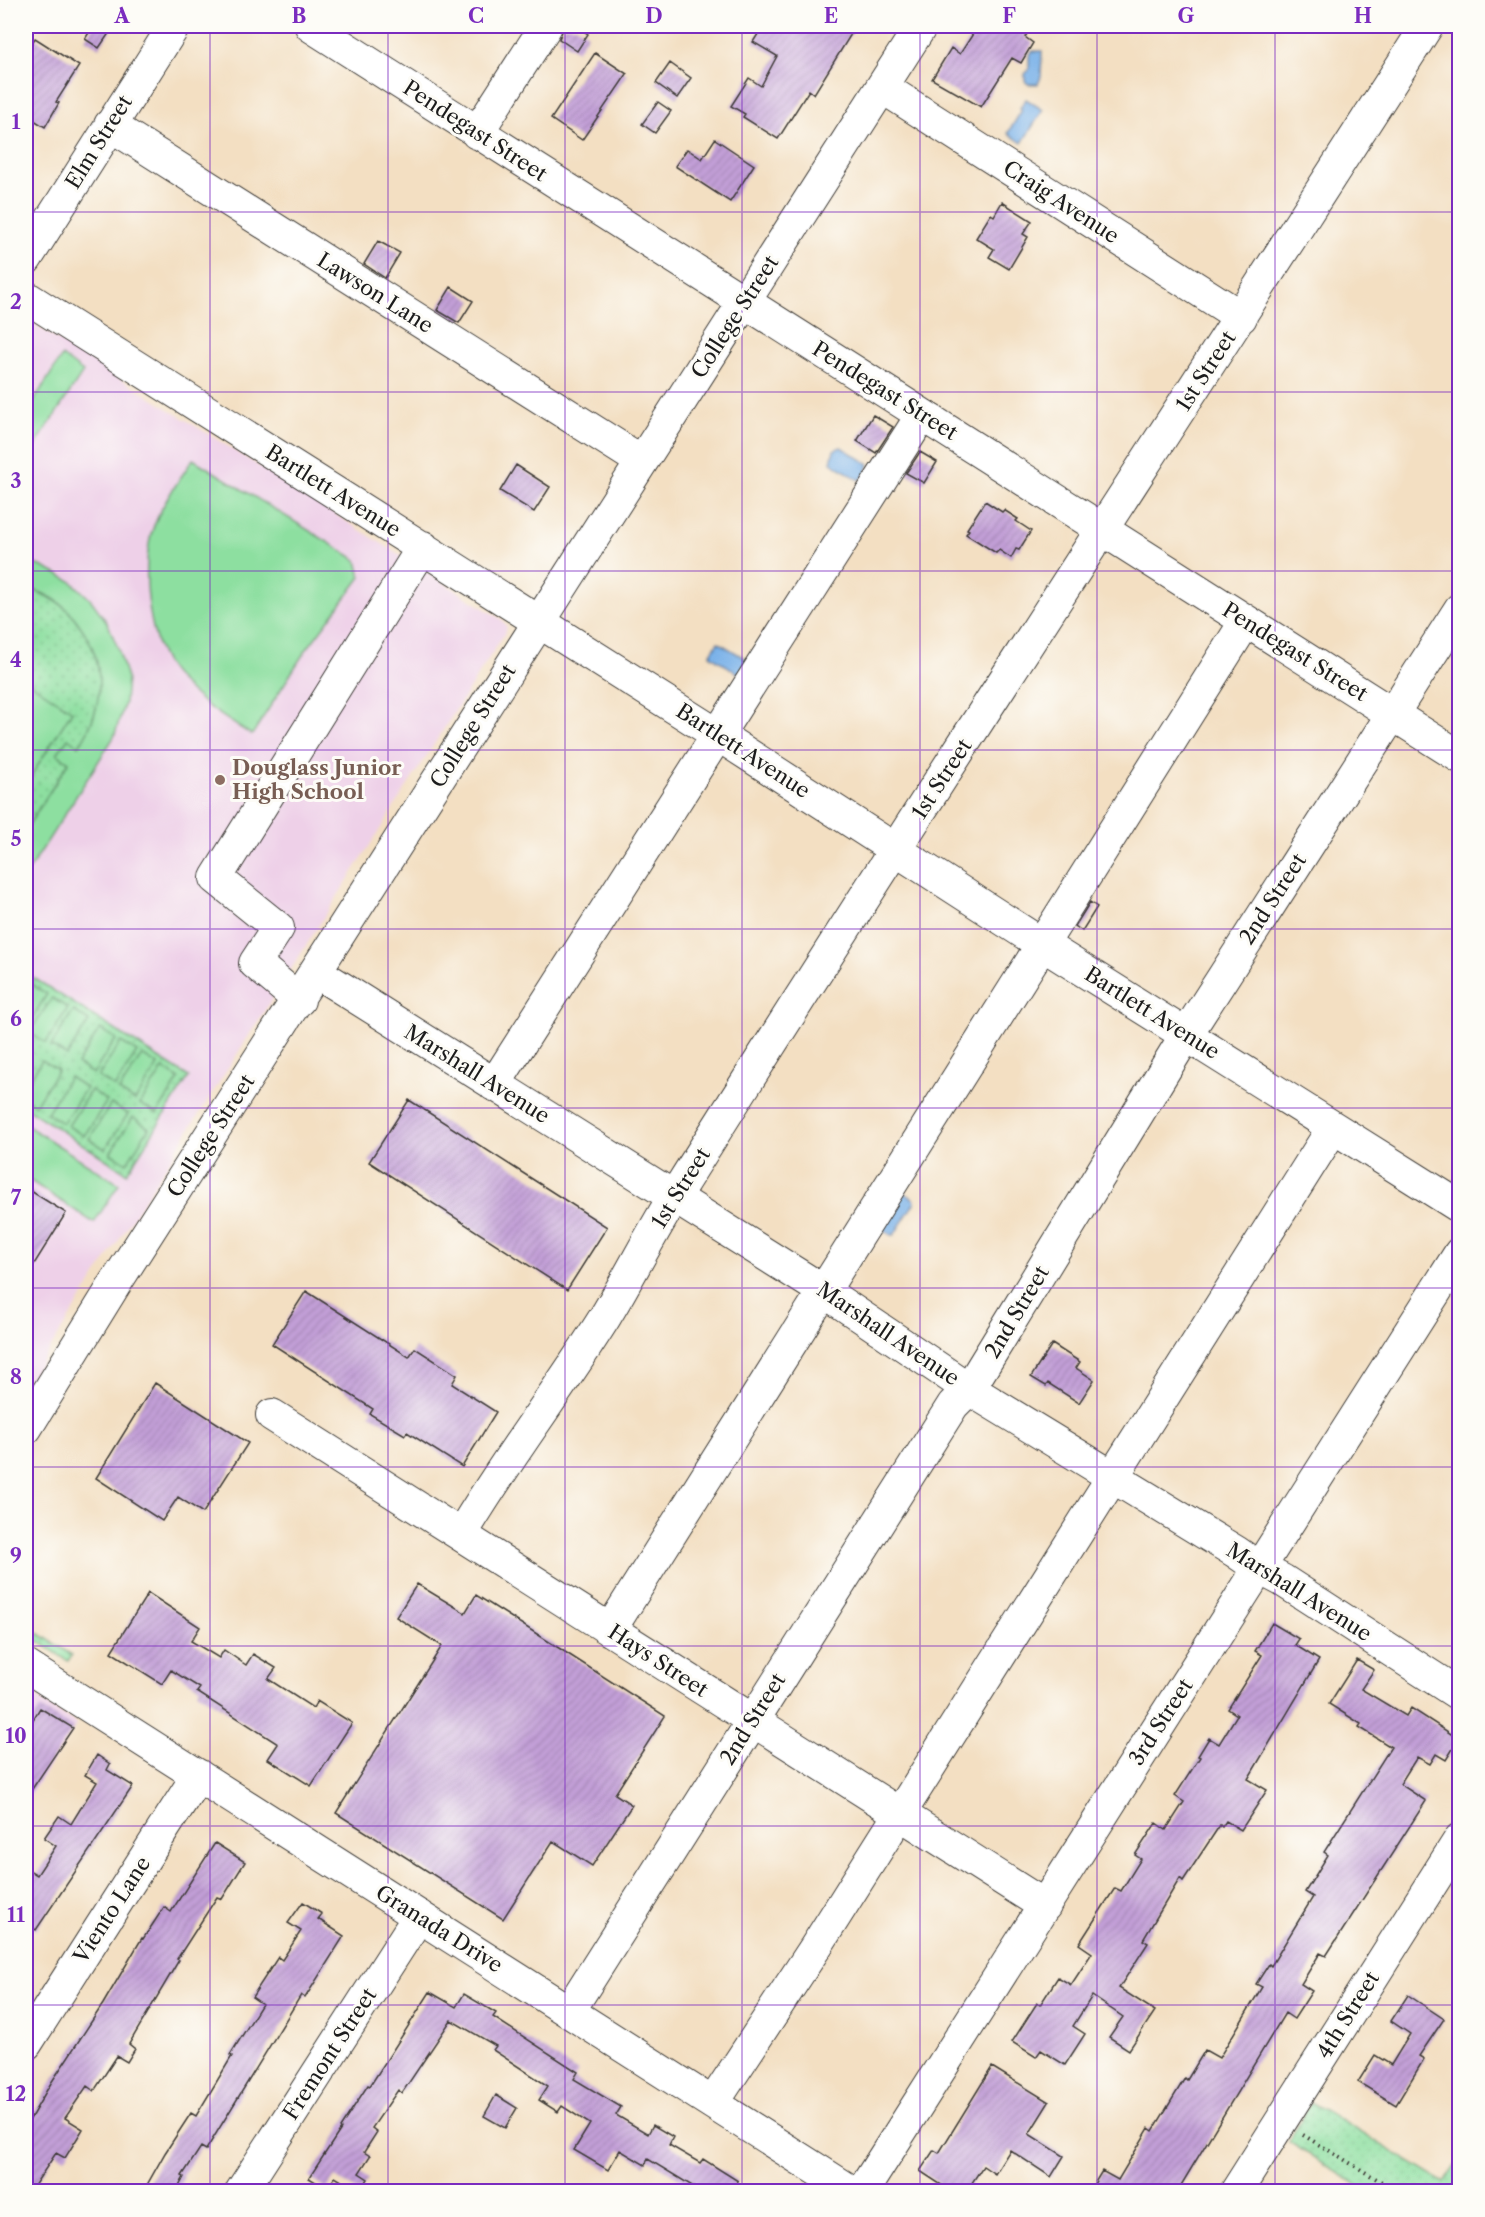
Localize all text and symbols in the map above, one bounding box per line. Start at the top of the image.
text: A [113,4,130,28]
text: B [292,4,307,28]
text: C [468,4,484,28]
text: D [645,4,663,28]
text: E [824,4,838,28]
text: F [1002,4,1016,28]
text: G [1178,4,1195,28]
text: H [1354,4,1372,28]
street label: Pendegast Street [399,75,552,187]
street label: Elm Street [60,90,137,193]
text: 1 [12,110,21,134]
street label: Craig Avenue [999,155,1124,248]
street label: Lawson Lane [313,247,438,338]
street label: College Street [686,250,784,383]
text: 2 [10,290,22,314]
street label: 1st Street [1170,326,1241,415]
street label: Pendegast Street [808,336,963,446]
street label: Bartlett Avenue [261,439,405,542]
text: 3 [10,469,22,493]
street label: Pendegast Street [1218,597,1373,707]
text: 4 [10,648,22,672]
street label: College Street [425,659,521,792]
street label: Bartlett Avenue [672,698,815,803]
street label: 1st Street [906,734,977,823]
place label: Douglass Junior High School [232,755,402,804]
marker: Douglass Junior High School [213,773,227,787]
text: 5 [10,827,22,851]
street label: 2nd Street [1234,848,1311,949]
street label: Bartlett Avenue [1080,961,1224,1064]
text: 6 [10,1007,22,1031]
street label: Marshall Avenue [400,1019,554,1128]
street label: College Street [162,1069,260,1202]
street label: 1st Street [646,1142,715,1233]
text: 7 [11,1186,22,1210]
street label: 2nd Street [979,1261,1054,1362]
street label: Marshall Avenue [812,1277,964,1390]
text: 8 [10,1365,22,1389]
street label: Marshall Avenue [1222,1537,1376,1646]
text: 9 [10,1544,22,1568]
street label: Hays Street [604,1619,713,1702]
street label: 2nd Street [715,1668,791,1769]
street label: 3rd Street [1123,1673,1198,1770]
text: 10 [5,1724,27,1748]
street label: Viento Lane [67,1852,155,1969]
street label: Granada Drive [371,1880,507,1978]
text: 11 [7,1903,25,1927]
street label: 4th Street [1311,1966,1384,2063]
street label: Fremont Street [278,1983,382,2124]
text: 12 [6,2082,26,2106]

